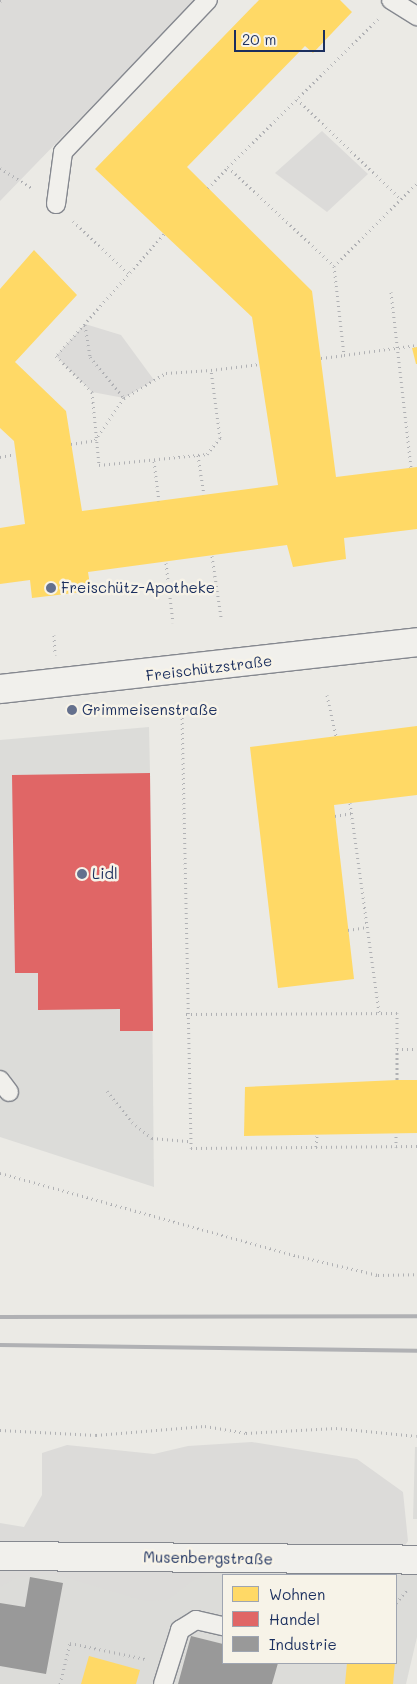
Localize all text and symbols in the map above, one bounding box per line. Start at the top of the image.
scale bar [237,20,328,52]
text: 20 m [242,29,276,49]
place label: Freischütz-Apotheke [61,579,215,597]
marker: Freischütz-Apotheke [45,582,57,594]
street label: Freischützstraße [145,651,273,685]
place label: Grimmeisenstraße [82,701,217,719]
marker: Grimmeisenstraße [66,704,78,716]
place label: Lidl [92,865,118,883]
marker: Lidl [76,868,88,880]
street label: Musenbergstraße [143,1548,273,1568]
legend [222,1574,397,1664]
text: Wohnen [269,1584,325,1604]
text: Handel [269,1609,320,1629]
text: Industrie [269,1634,337,1654]

